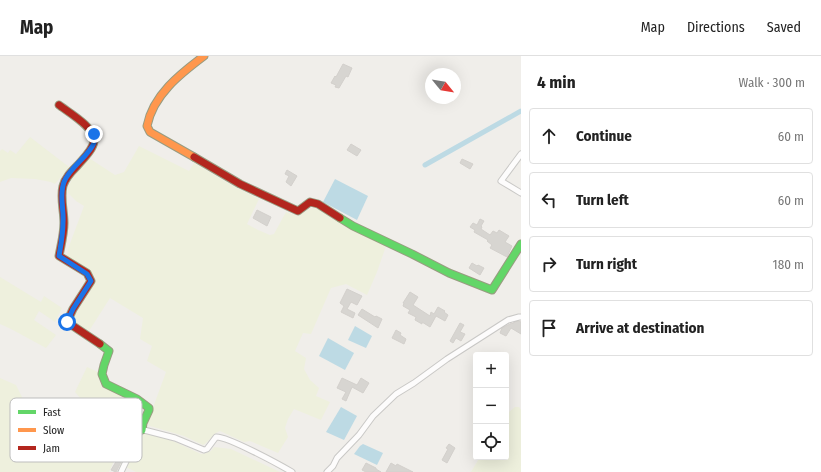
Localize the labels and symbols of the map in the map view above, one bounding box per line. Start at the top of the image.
north arrow [425,68,461,104]
route end [85,125,103,143]
route start [58,313,76,331]
legend [10,398,142,462]
text: Fast [43,406,61,419]
text: Slow [43,424,64,437]
text: Jam [43,442,60,455]

